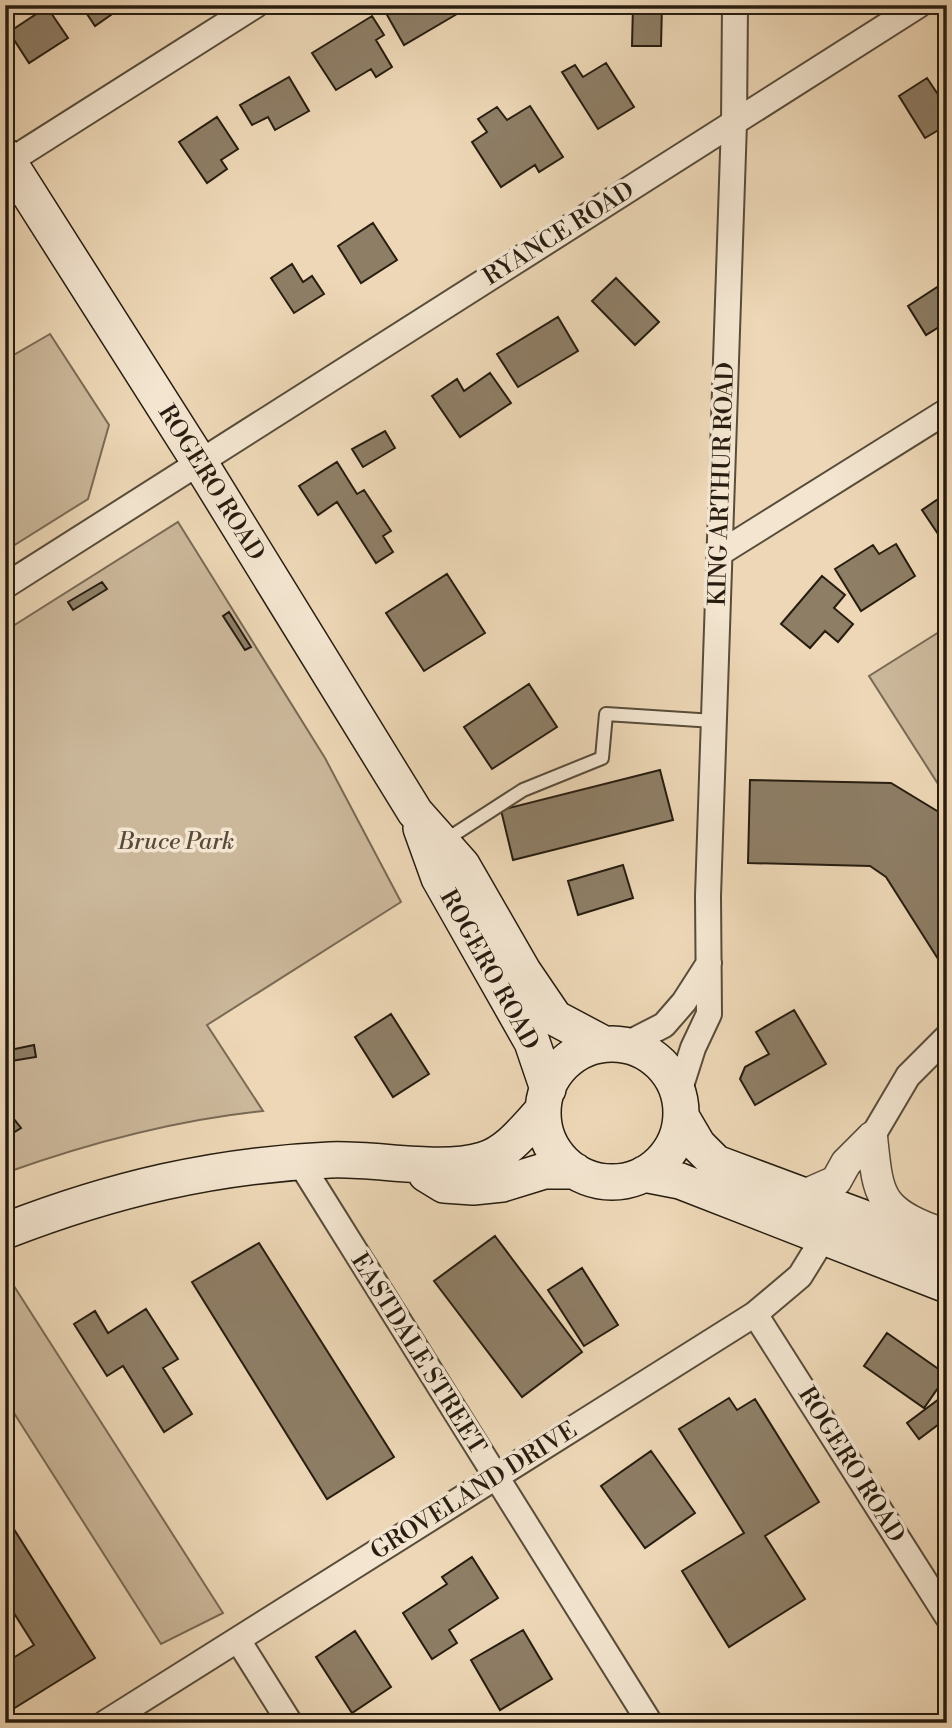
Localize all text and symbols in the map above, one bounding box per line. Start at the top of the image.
street label: RYANCE ROAD [478,176,640,292]
street label: KING ARTHUR ROAD [703,361,741,607]
street label: ROGERO ROAD [151,399,271,567]
park label: Bruce Park [117,827,234,857]
street label: ROGERO ROAD [433,885,545,1055]
street label: EASTDALE STREET [344,1248,492,1460]
street label: ROGERO ROAD [791,1381,911,1549]
street label: GROVELAND DRIVE [365,1415,583,1567]

